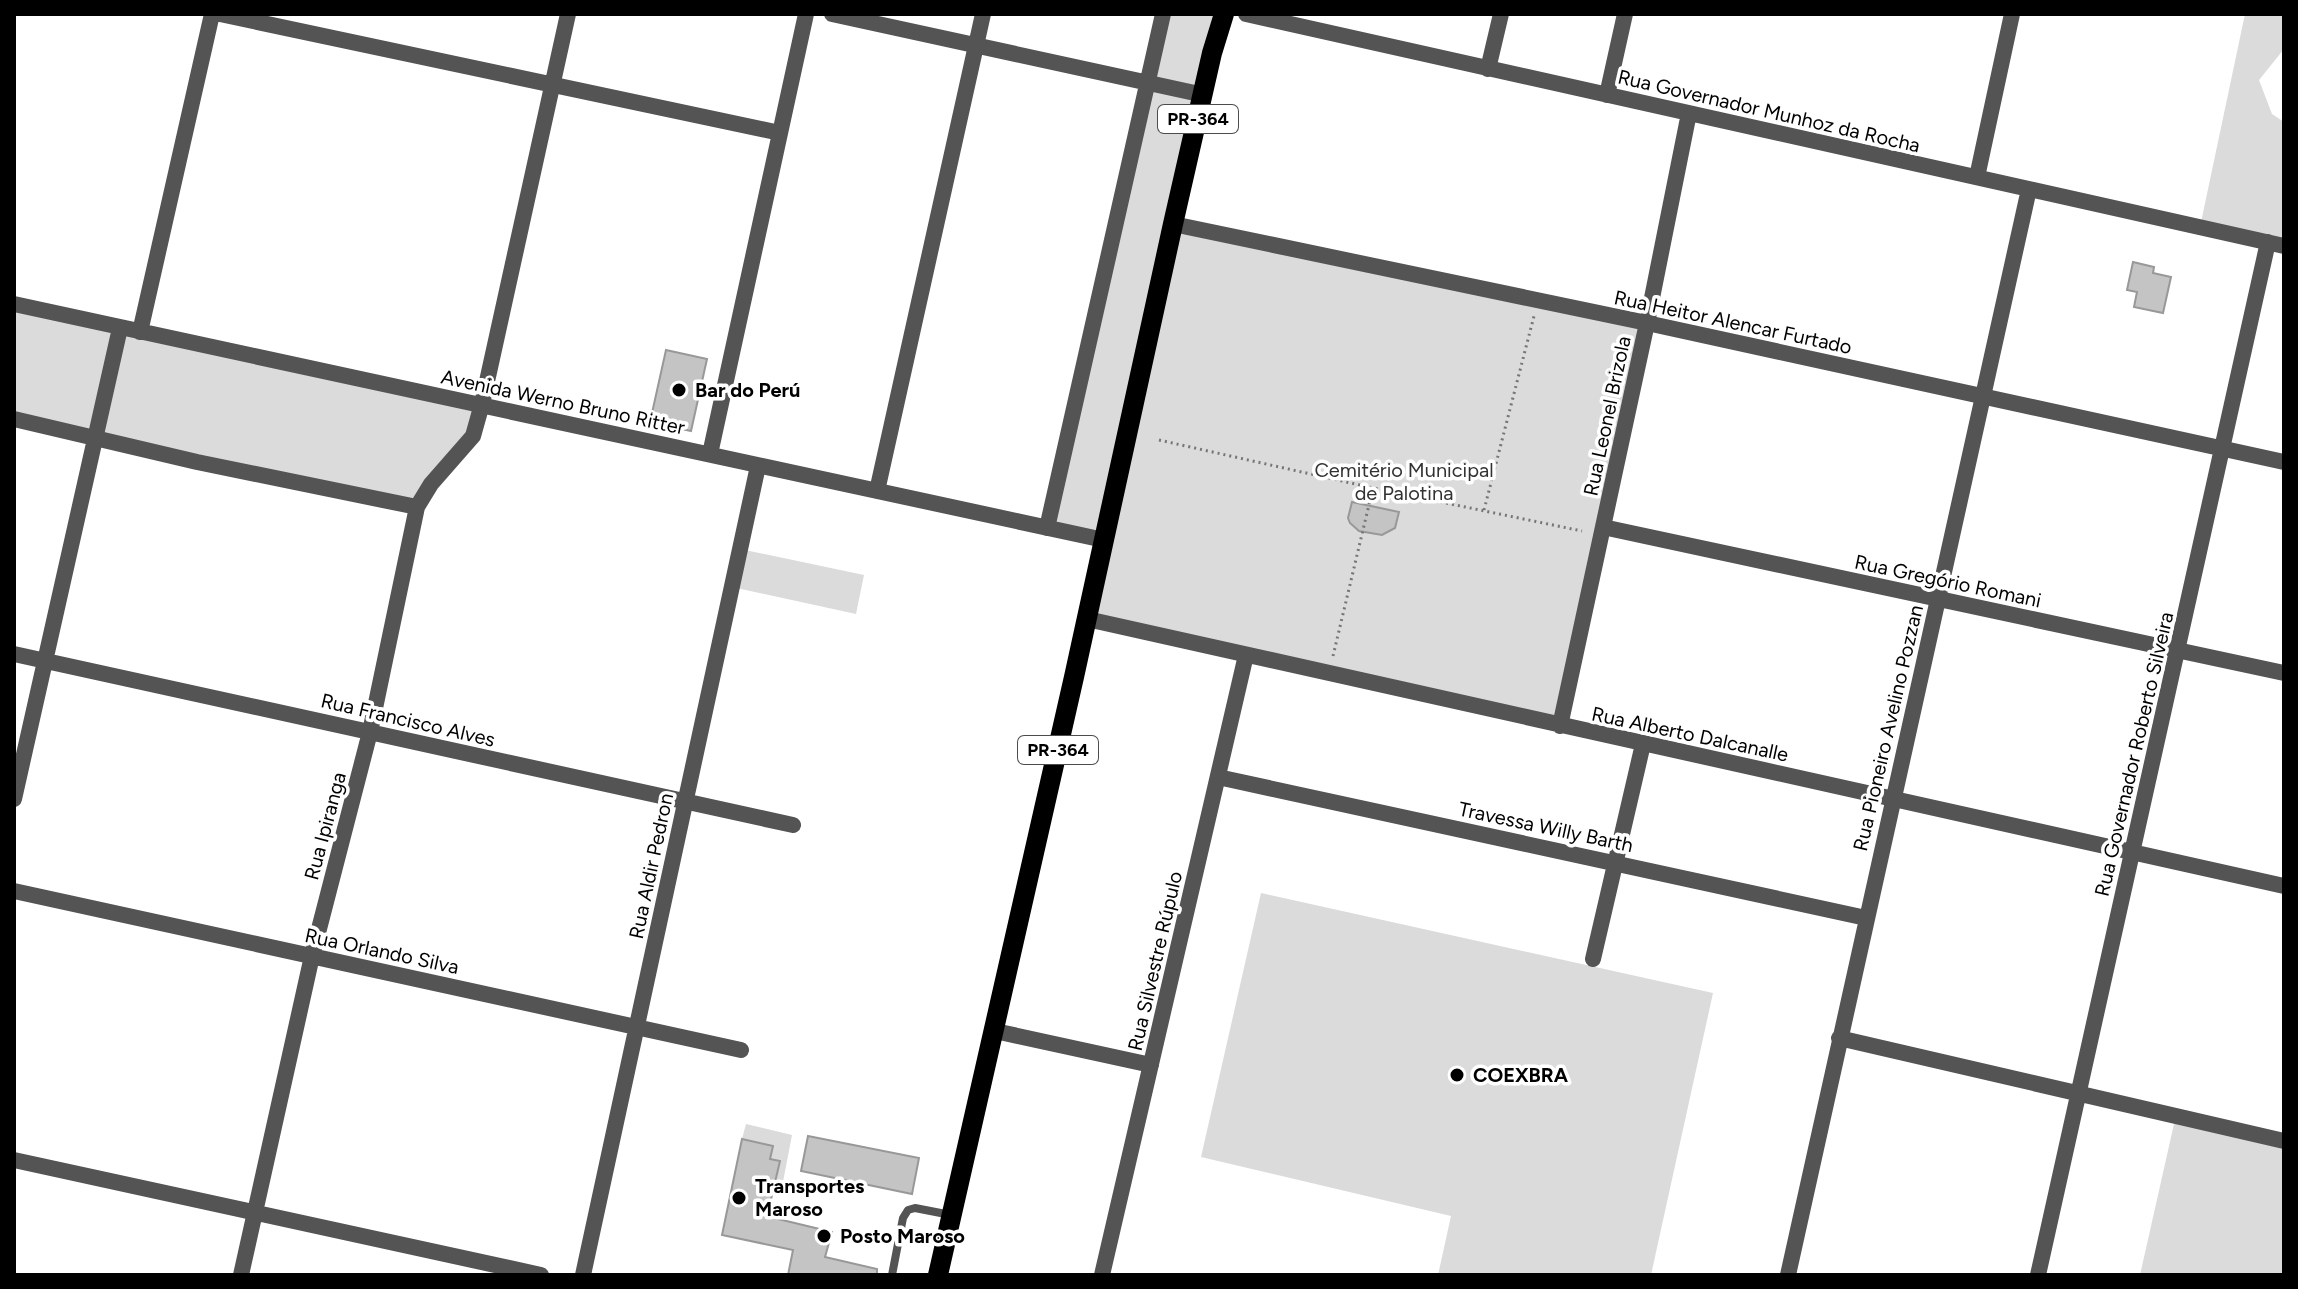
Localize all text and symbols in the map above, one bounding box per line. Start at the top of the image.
street label: Rua Governador Munhoz da Rocha [1616,64,1922,158]
road number: PR-364 [1158,105,1238,133]
street label: Rua Heitor Alencar Furtado [1612,285,1854,359]
street label: Rua Leonel Brizola [1578,334,1636,498]
street label: Avenida Werno Bruno Ritter [439,364,687,440]
place label: Bar do Perú [695,378,800,402]
marker: Bar do Perú [670,381,688,399]
park label: Cemitério Municipal de Palotina [1314,458,1494,505]
street label: Rua Gregório Romani [1853,549,2043,613]
street label: Rua Pioneiro Avelino Pozzan [1848,603,1928,853]
street label: Rua Governador Roberto Silveira [2090,609,2178,899]
street label: Rua Francisco Alves [319,688,497,752]
street label: Rua Alberto Dalcanalle [1589,701,1791,767]
road number: PR-364 [1018,736,1098,764]
street label: Rua Ipiranga [299,769,351,883]
street label: Rua Aldir Pedron [624,791,678,941]
street label: Travessa Willy Barth [1457,797,1635,857]
street label: Rua Silvestre Rúpulo [1123,869,1187,1053]
street label: Rua Orlando Silva [303,923,461,979]
place label: COEXBRA [1473,1063,1569,1087]
marker: COEXBRA [1448,1066,1466,1084]
place label: Transportes Maroso [755,1174,864,1221]
marker: Transportes Maroso [730,1189,748,1207]
place label: Posto Maroso [840,1224,965,1248]
marker: Posto Maroso [815,1227,833,1245]

